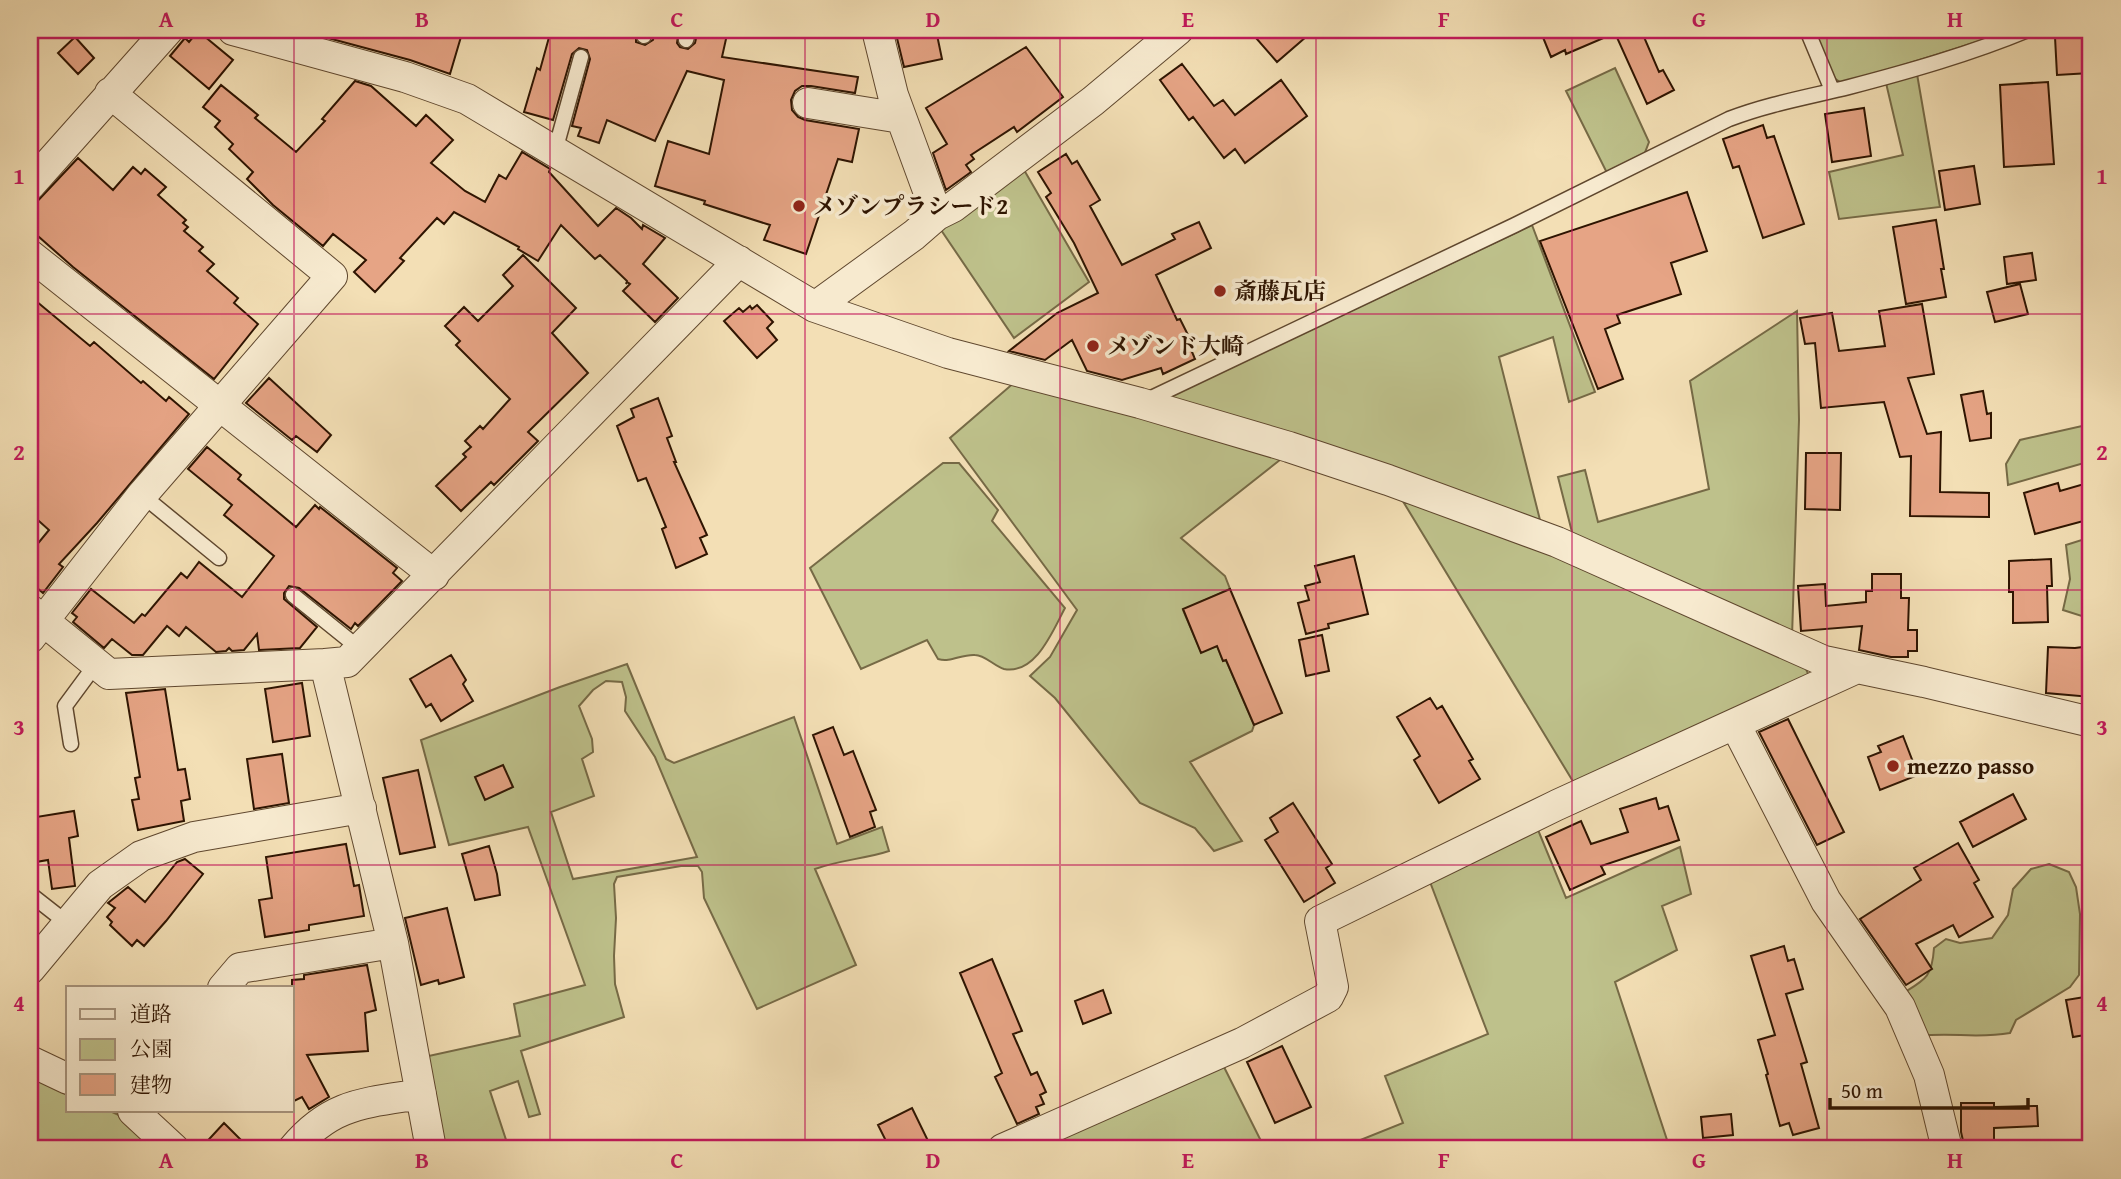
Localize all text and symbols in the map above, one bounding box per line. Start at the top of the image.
text: A [159,2,174,35]
text: B [415,2,429,35]
text: C [670,2,684,35]
text: D [926,2,941,35]
text: E [1182,2,1194,35]
text: F [1438,2,1450,35]
text: G [1692,2,1706,35]
text: H [1947,2,1963,35]
text: 1 [13,159,25,192]
text: 1 [2096,159,2108,192]
place label: メゾンプラシード2 [813,189,1008,222]
marker: メゾンプラシード2 [791,198,807,214]
place label: 斎藤瓦店 [1234,274,1326,307]
marker: 斎藤瓦店 [1212,283,1228,299]
place label: メゾンド大崎 [1107,329,1244,362]
marker: メゾンド大崎 [1085,338,1101,354]
text: 2 [13,435,25,468]
text: 2 [2096,435,2108,468]
text: 3 [13,710,25,743]
text: 3 [2096,710,2108,743]
place label: mezzo passo [1907,749,2034,782]
marker: mezzo passo [1885,758,1901,774]
text: 4 [13,986,25,1019]
legend [66,986,294,1112]
text: 4 [2096,986,2108,1019]
text: 道路 [130,998,172,1029]
text: 公園 [130,1033,172,1064]
scale bar [1830,1067,2028,1111]
text: 建物 [130,1069,172,1100]
text: 50 m [1841,1075,1883,1106]
text: A [159,1143,174,1176]
text: B [415,1143,429,1176]
text: C [670,1143,684,1176]
text: D [926,1143,941,1176]
text: E [1182,1143,1194,1176]
text: F [1438,1143,1450,1176]
text: G [1692,1143,1706,1176]
text: H [1947,1143,1963,1176]

